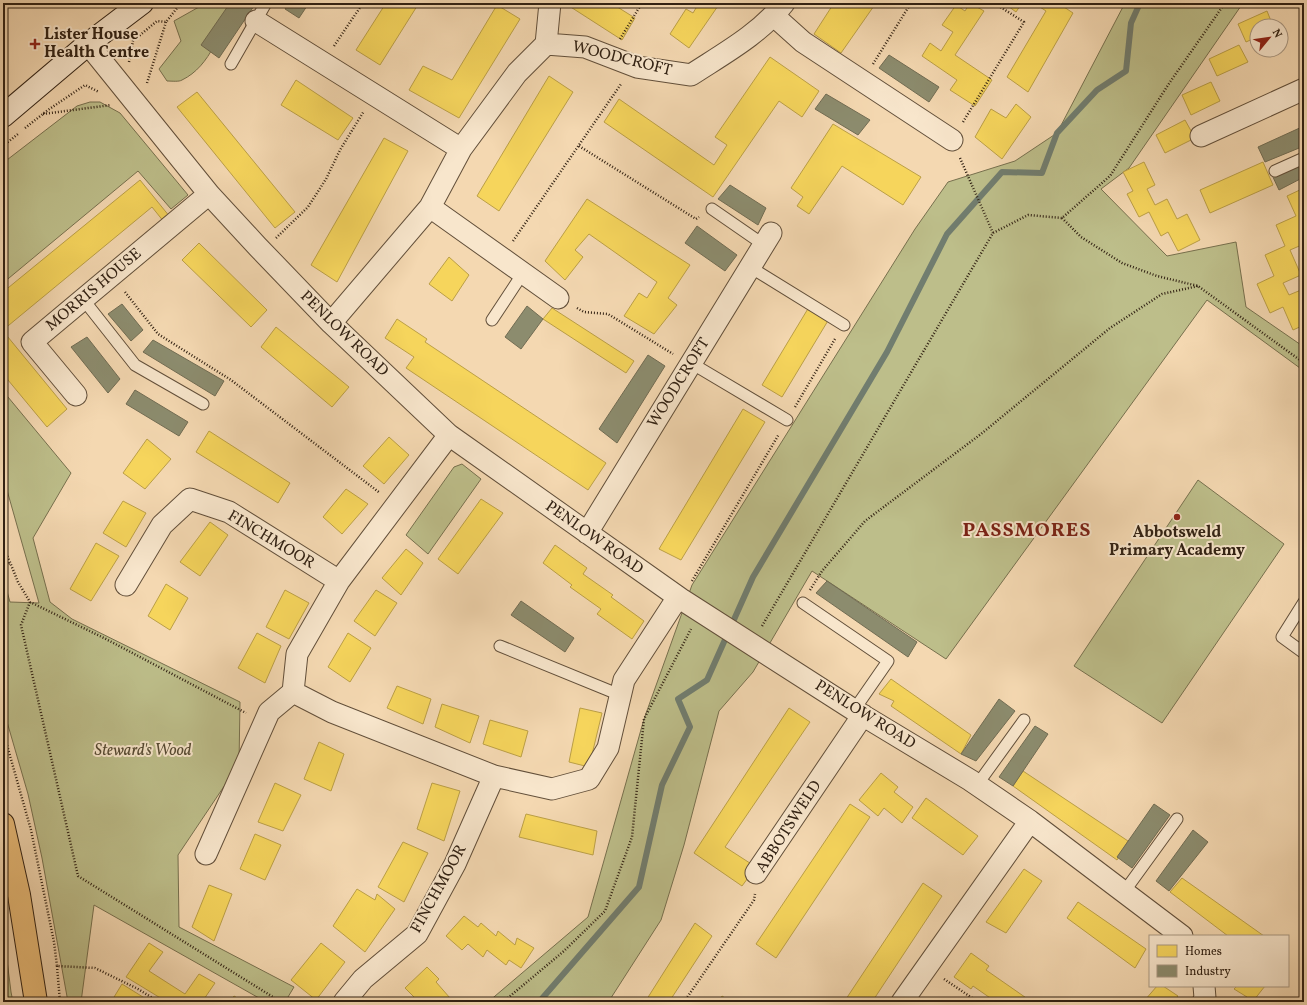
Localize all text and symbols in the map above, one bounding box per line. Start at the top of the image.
north arrow [1249,18,1289,58]
place label: Lister House Health Centre [44,24,149,64]
text: N [1268,27,1285,41]
street label: WOODCROFT [570,36,674,82]
marker: Lister House Health Centre [29,38,41,50]
street label: MORRIS HOUSE [41,243,147,337]
street label: PENLOW ROAD [295,286,393,382]
street label: WOODCROFT [643,334,715,432]
street label: PENLOW ROAD [540,496,648,580]
street label: FINCHMOOR [223,505,319,575]
marker: Abbotsweld Primary Academy [1172,512,1182,522]
district label: PASSMORES [963,517,1091,545]
place label: Abbotsweld Primary Academy [1109,522,1245,562]
street label: PENLOW ROAD [810,675,920,755]
park label: Steward's Wood [95,740,192,762]
street label: ABBOTSWELD [751,776,827,878]
street label: FINCHMOOR [406,841,472,937]
legend [1149,935,1289,987]
text: Homes [1185,944,1222,960]
text: Industry [1185,964,1231,980]

